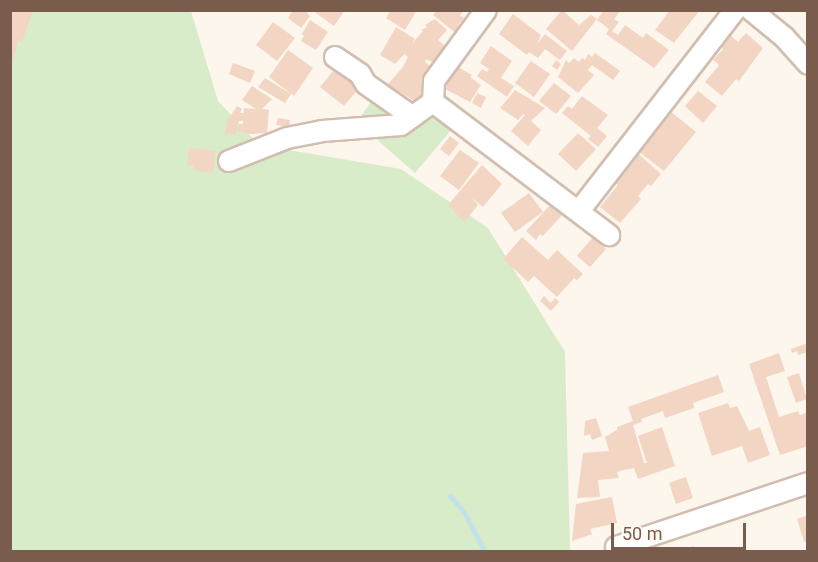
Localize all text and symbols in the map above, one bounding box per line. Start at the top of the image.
scale bar [614,511,749,549]
text: 50 m [622,523,662,544]

